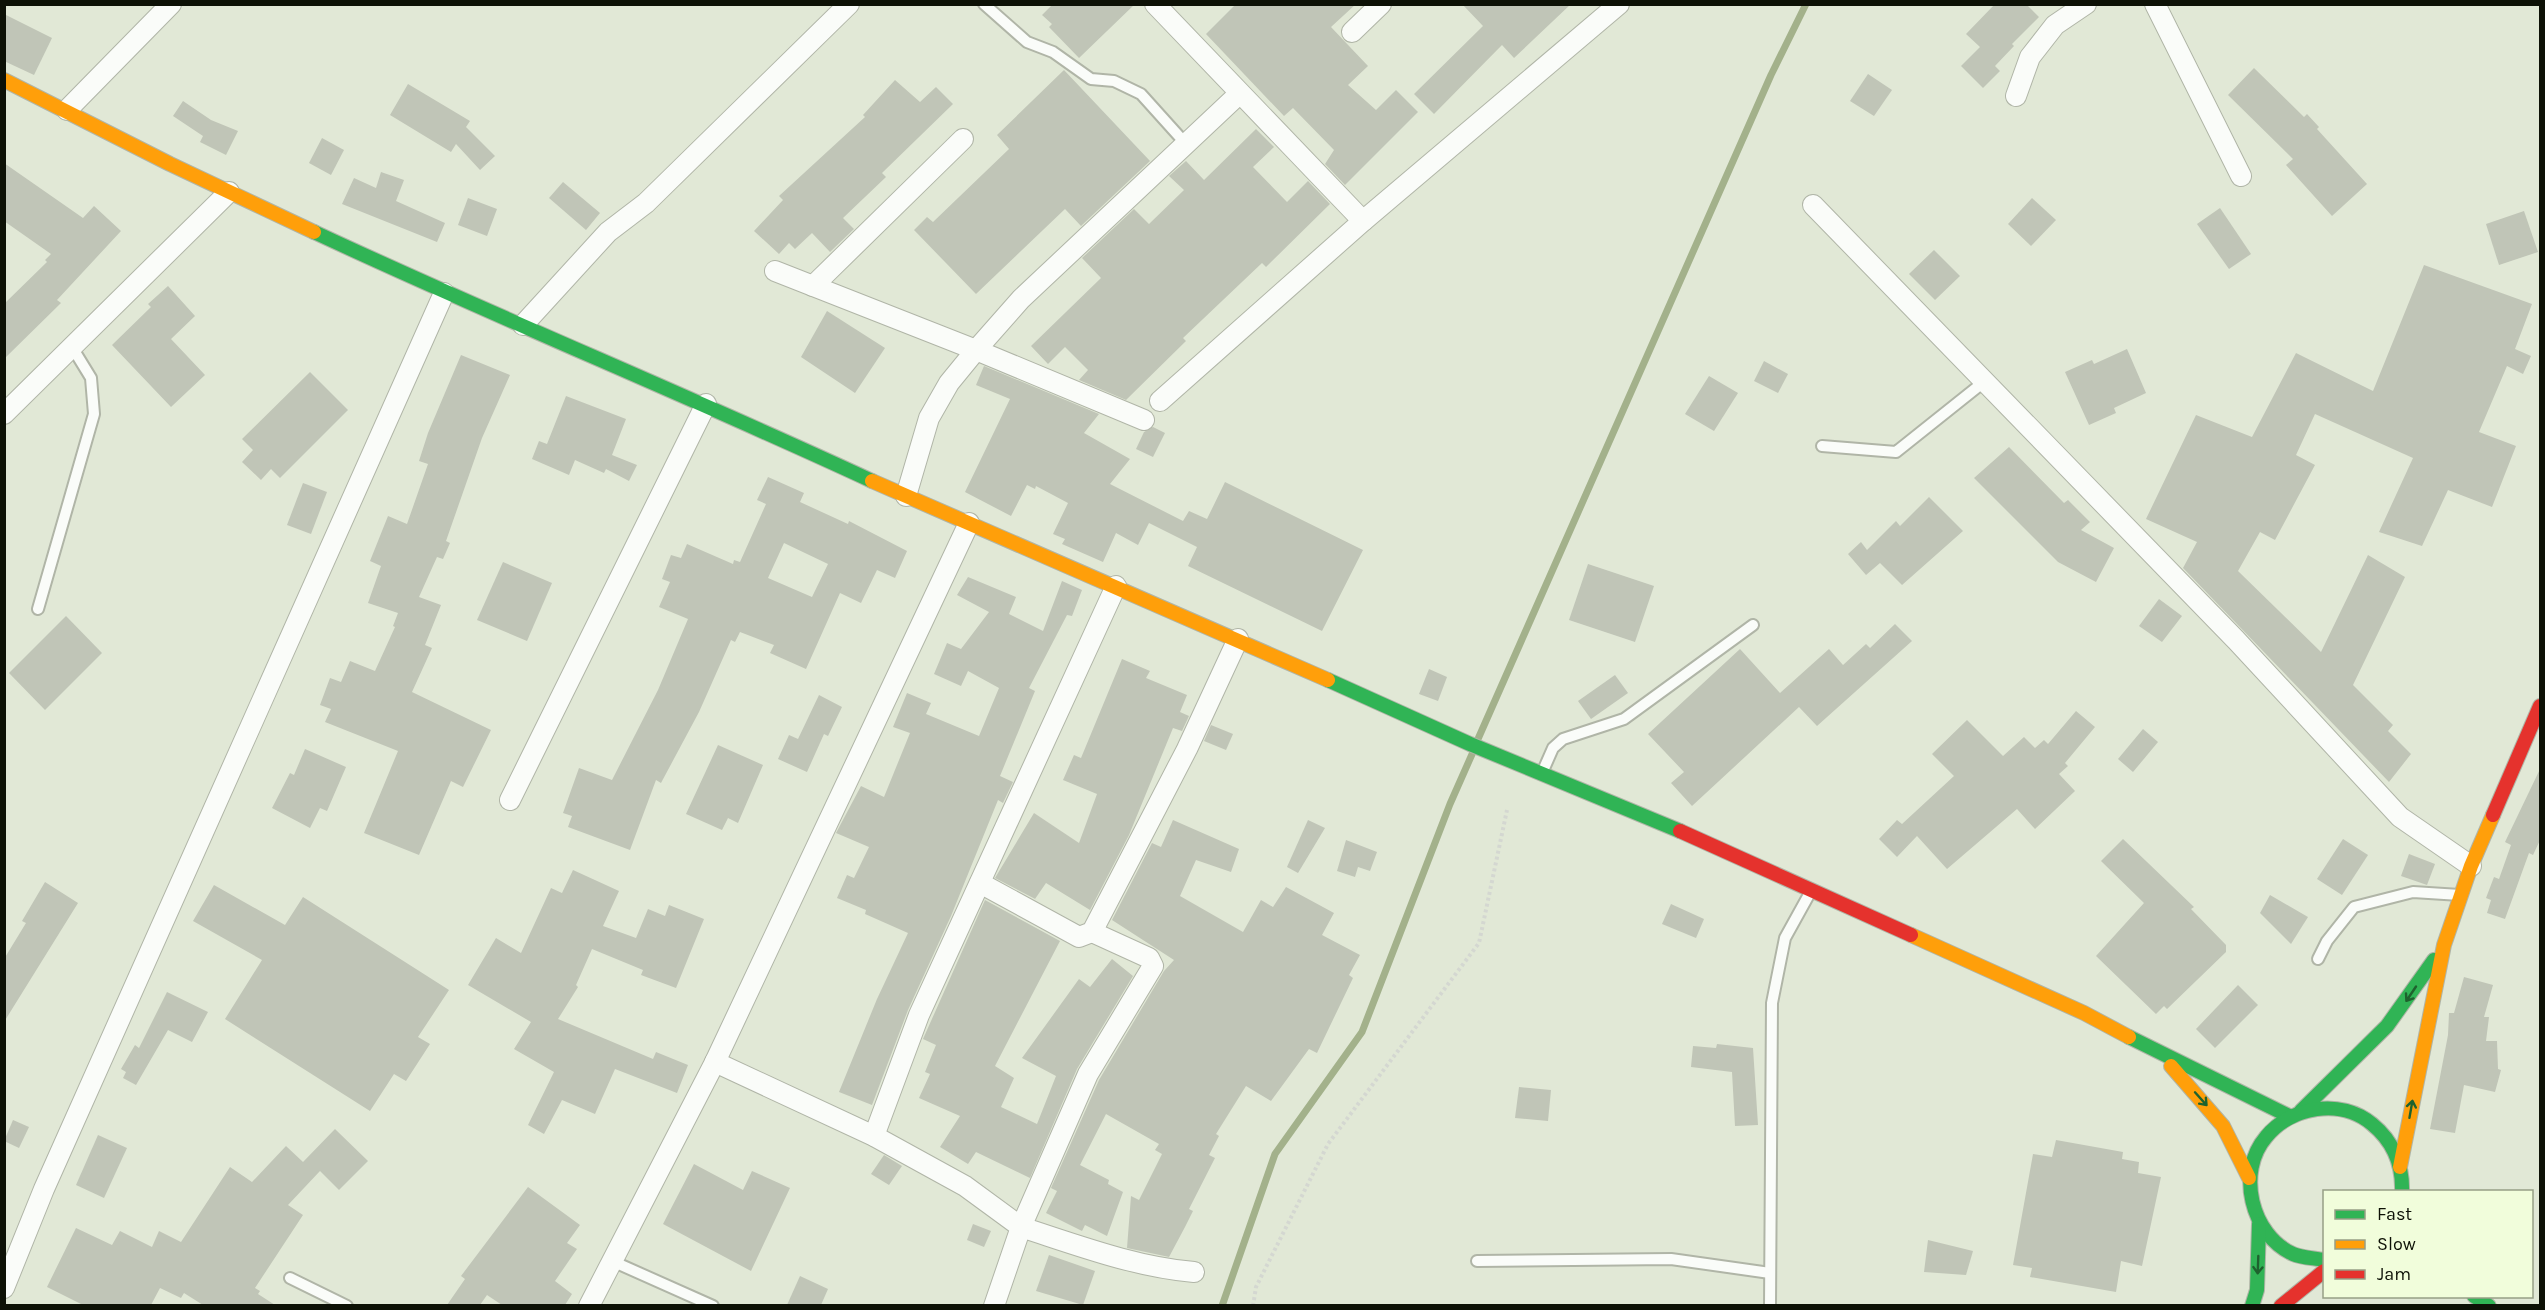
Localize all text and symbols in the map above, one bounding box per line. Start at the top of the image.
one-way arrow [2405,985,2417,1002]
one-way arrow [2194,1091,2208,1106]
one-way arrow [2406,1100,2417,1119]
legend [2323,1190,2533,1298]
text: Fast [2377,1203,2412,1225]
text: Slow [2377,1233,2416,1255]
one-way arrow [2252,1255,2264,1275]
text: Jam [2377,1263,2411,1285]

